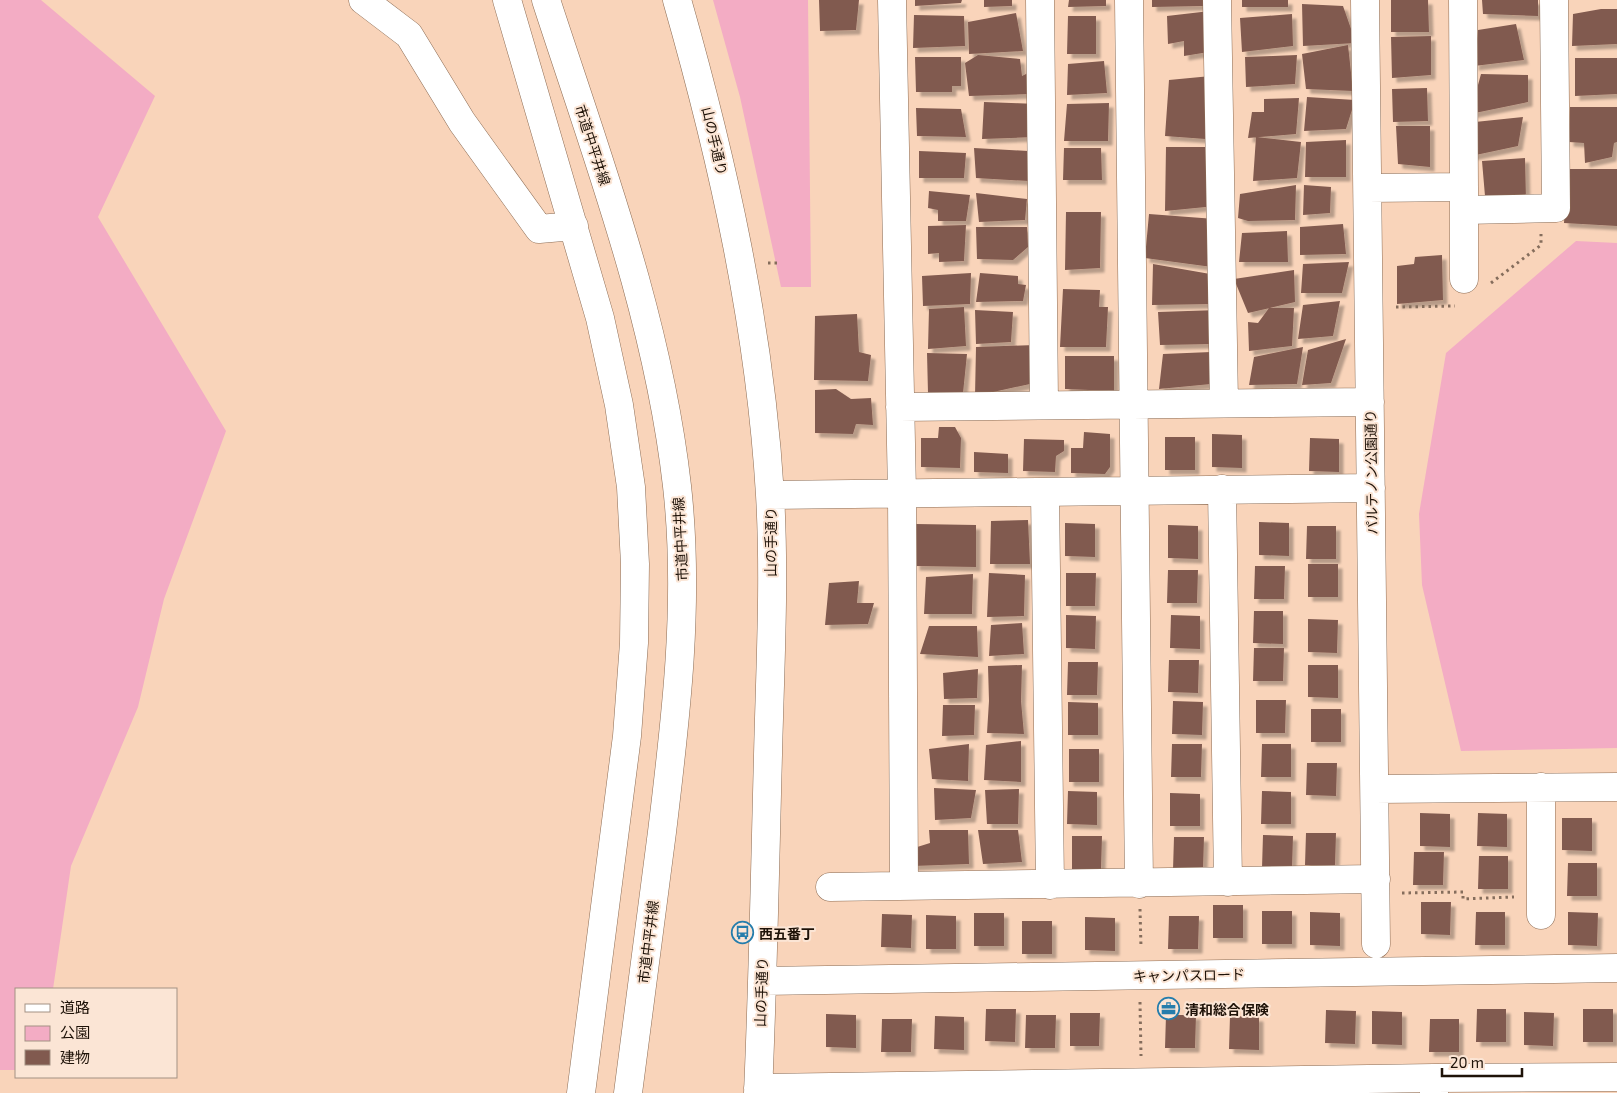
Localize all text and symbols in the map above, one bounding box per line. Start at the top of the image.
street label: 市道中平井線 [572,102,614,188]
street label: 山の手通り [699,105,731,177]
street label: パルテノン公園通り [1361,409,1381,535]
street label: 市道中平井線 [669,497,691,581]
street label: 山の手通り [762,507,779,577]
street label: 市道中平井線 [634,899,662,985]
bus stop icon: 西五番丁 [731,921,755,945]
place label: 西五番丁 [759,925,815,942]
street label: 山の手通り [751,957,771,1027]
street label: キャンパスロード [1133,966,1245,984]
legend [15,988,178,1078]
office icon: 清和総合保険 [1157,997,1181,1021]
text: 道路 [60,998,90,1016]
place label: 清和総合保険 [1185,1001,1269,1018]
text: 公園 [60,1023,90,1041]
scale bar [1442,1046,1522,1078]
text: 建物 [60,1048,90,1066]
text: 20 m [1450,1053,1484,1071]

